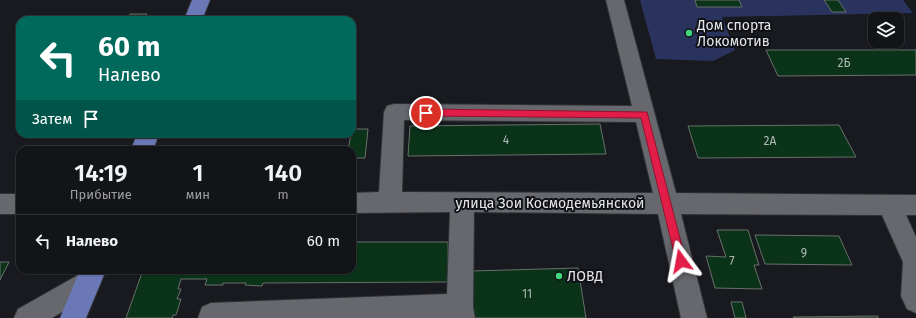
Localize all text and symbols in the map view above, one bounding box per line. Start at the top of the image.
map controls [868,12,904,48]
button: layers [868,12,904,48]
place label: Дом спорта Локомотив [696,17,771,50]
marker: Дом спорта Локомотив [684,28,694,38]
text: 60 m [98,30,160,63]
icon: left [32,32,84,84]
house number: 2Б [838,56,850,70]
text: Налево [98,64,161,86]
pin [409,96,443,130]
icon: arrive [415,102,437,124]
icon: arrive [80,108,102,130]
text: Затем [32,110,72,128]
house number: 4 [503,133,510,147]
house number: 2А [764,134,777,148]
text: 14:19 [74,159,128,187]
text: 1 [192,159,203,187]
text: 140 [264,159,302,187]
text: Прибытие [70,187,132,202]
text: мин [186,187,210,202]
text: m [277,187,289,202]
street label: улица Зои Космодемьянской [455,195,645,212]
icon: left [32,230,54,252]
text: Налево [66,232,118,250]
text: 60 m [307,232,340,250]
position arrow [660,240,702,282]
house number: 9 [801,246,807,260]
house number: 7 [729,254,735,268]
place label: ЛОВД [567,268,603,285]
marker: ЛОВД [554,271,564,281]
house number: 11 [522,287,532,301]

